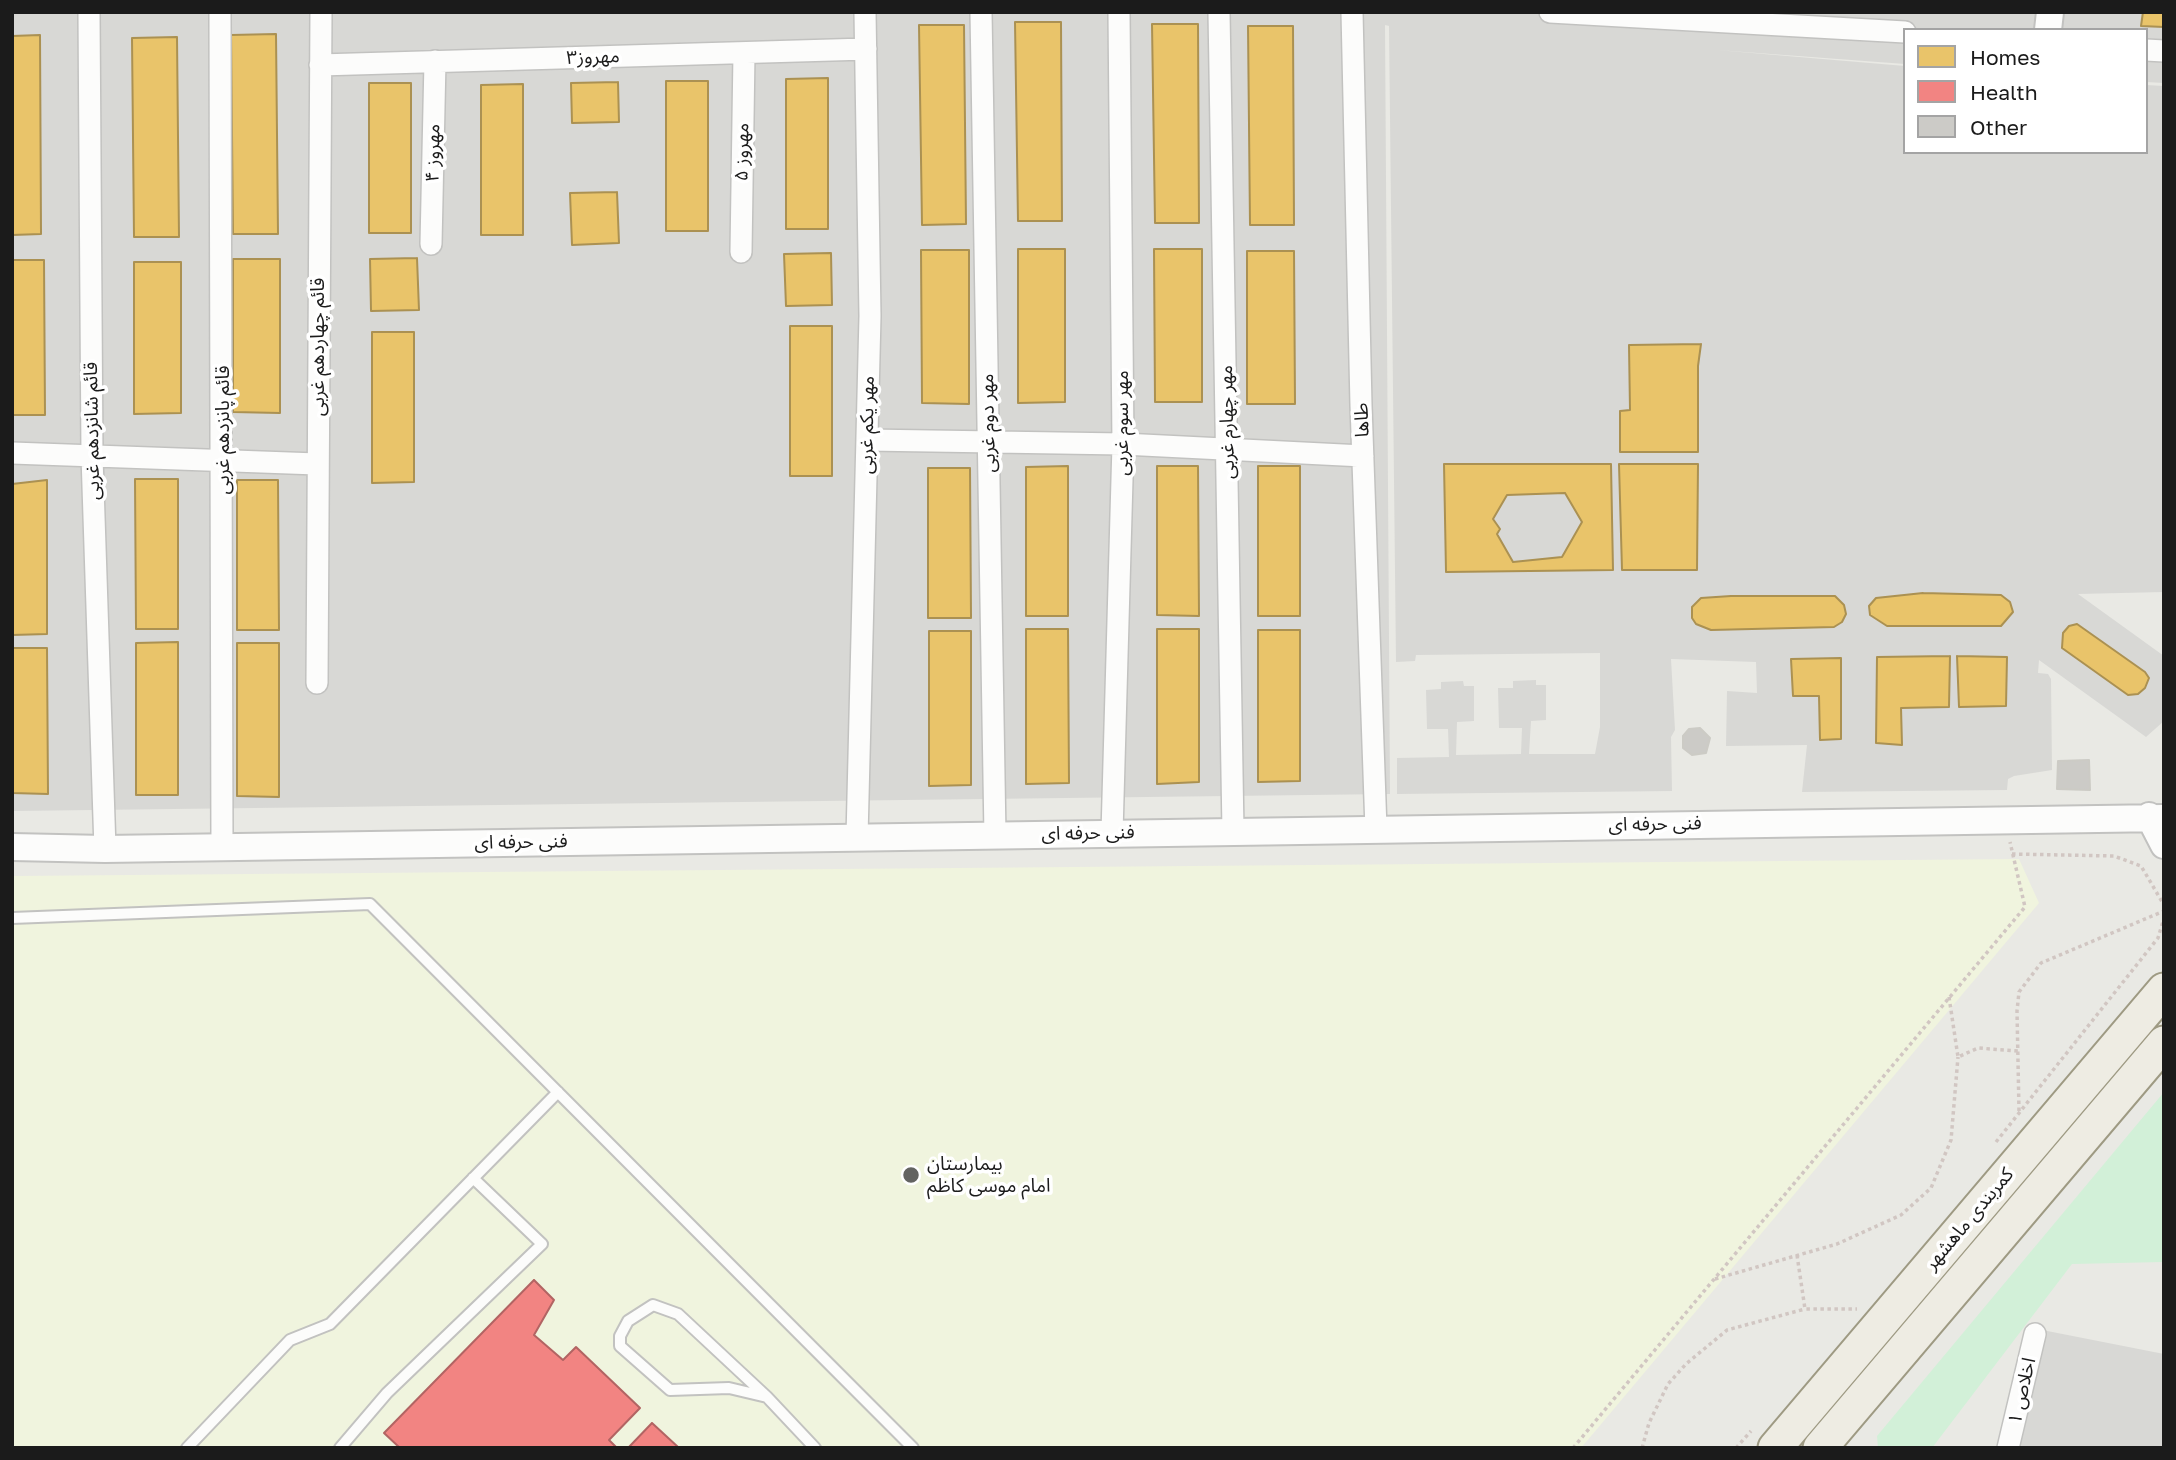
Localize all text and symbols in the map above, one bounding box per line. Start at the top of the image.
legend [1903,28,2148,154]
text: Homes [1970,44,2040,70]
street label: مهروز۳ [566,45,620,69]
text: Health [1970,79,2038,105]
text: Other [1970,114,2027,140]
street label: مهروز ۵ [730,123,754,181]
street label: مهروز ۴ [421,124,445,182]
street label: قائم چهاردهم غربی [307,278,329,416]
street label: قائم شانزدهم غربی [79,362,105,500]
street label: مهر چهارم غربی [1215,365,1239,479]
street label: قائم پانزدهم غربی [212,366,234,494]
street label: مهر سوم غربی [1111,370,1133,476]
street label: مهر دوم غربی [976,373,1000,473]
street label: مهر یکم غربی [855,376,879,474]
street label: طاها [1350,402,1374,438]
street label: فنی حرفه ای [1608,812,1702,836]
street label: فنی حرفه ای [1041,821,1135,845]
street label: فنی حرفه ای [474,830,568,854]
place label: بیمارستان امام موسی کاظم [927,1153,1050,1197]
street label: کمربندی ماهشهر [1920,1163,2018,1275]
marker: بیمارستان امام موسی کاظم [901,1165,921,1185]
street label: اخلاص ۱ [2003,1356,2041,1426]

